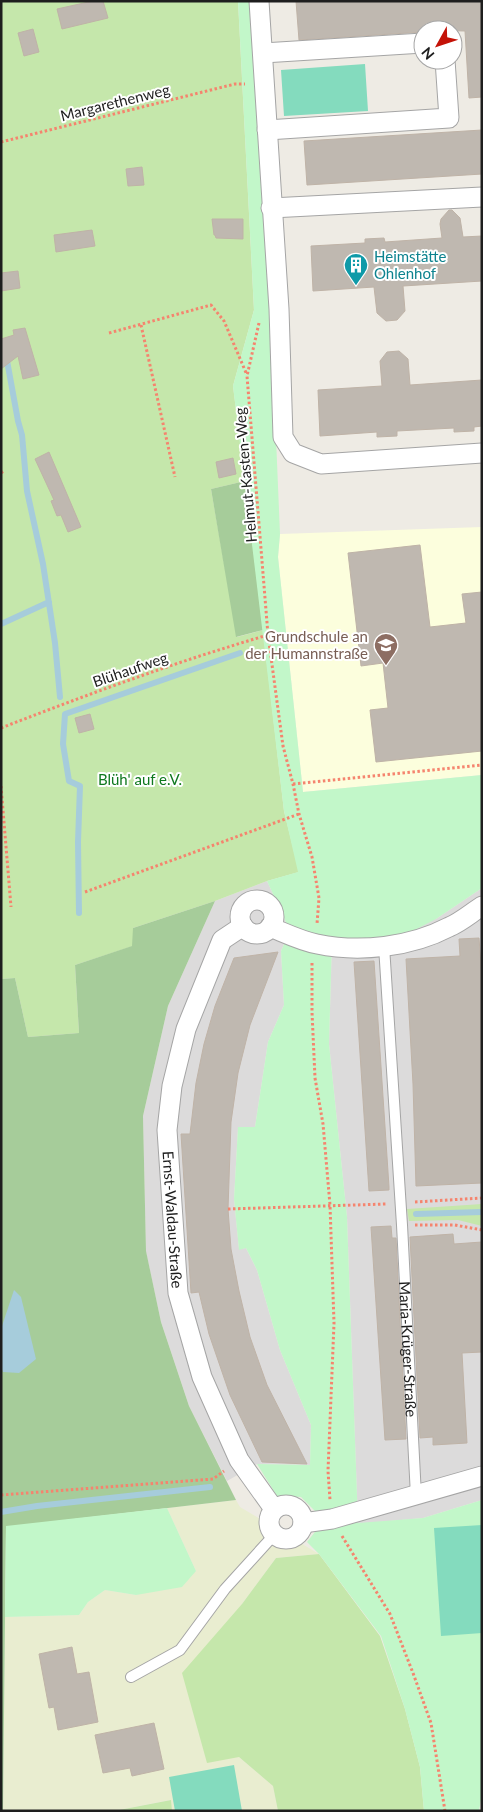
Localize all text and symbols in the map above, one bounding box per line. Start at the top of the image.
north arrow [413,20,463,70]
text: N [418,44,438,63]
street label: Margarethenweg [58,80,172,124]
place label: Heimstätte Ohlenhof [374,247,447,282]
building icon: Heimstätte Ohlenhof [343,252,369,286]
street label: Helmut-Kasten-Weg [230,407,260,543]
place label: Grundschule an der Humannstraße [245,627,368,662]
school or university icon: Grundschule an der Humannstraße [373,632,399,666]
street label: Blühaufweg [90,648,170,690]
park label: Blüh' auf e.V. [98,770,182,788]
street label: Ernst-Waldau-Straße [159,1150,187,1289]
street label: Maria-Krüger-Straße [396,1281,421,1418]

